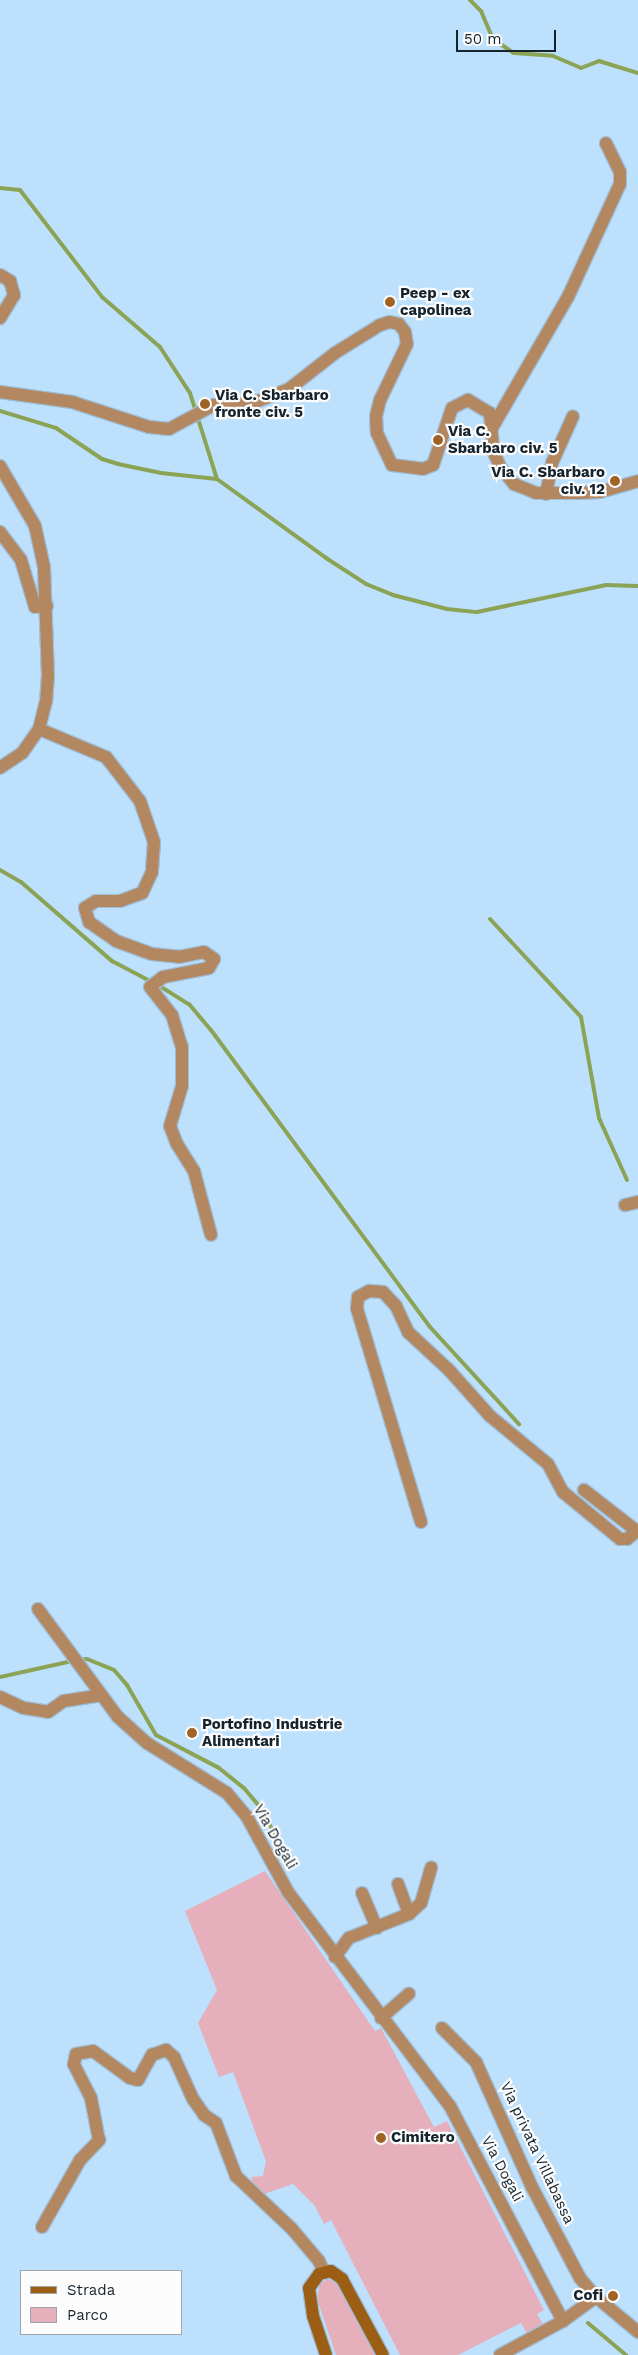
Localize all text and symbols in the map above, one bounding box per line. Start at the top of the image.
scale bar [458,20,558,52]
text: 50 m [464,30,501,48]
place label: Peep - ex capolinea [400,284,472,319]
marker: Peep - ex capolinea [384,296,396,308]
place label: Via C. Sbarbaro fronte civ. 5 [215,386,329,421]
marker: Via C. Sbarbaro fronte civ. 5 [199,398,211,410]
place label: Via C. Sbarbaro civ. 5 [448,422,557,457]
marker: Via C. Sbarbaro civ. 5 [432,434,444,446]
place label: Via C. Sbarbaro civ. 12 [491,463,605,498]
marker: Via C. Sbarbaro civ. 12 [609,475,621,487]
place label: Portofino Industrie Alimentari [202,1715,342,1750]
marker: Portofino Industrie Alimentari [186,1727,198,1739]
street label: Via Dogali [249,1801,301,1873]
street label: Via privata Villabassa [496,2078,578,2228]
place label: Cimitero [391,2129,455,2147]
marker: Cimitero [375,2132,387,2144]
street label: Via Dogali [477,2133,527,2205]
legend [20,2270,182,2335]
text: Strada [67,2281,115,2299]
place label: Cofi [573,2287,603,2305]
marker: Cofi [607,2290,619,2302]
text: Parco [67,2306,108,2324]

